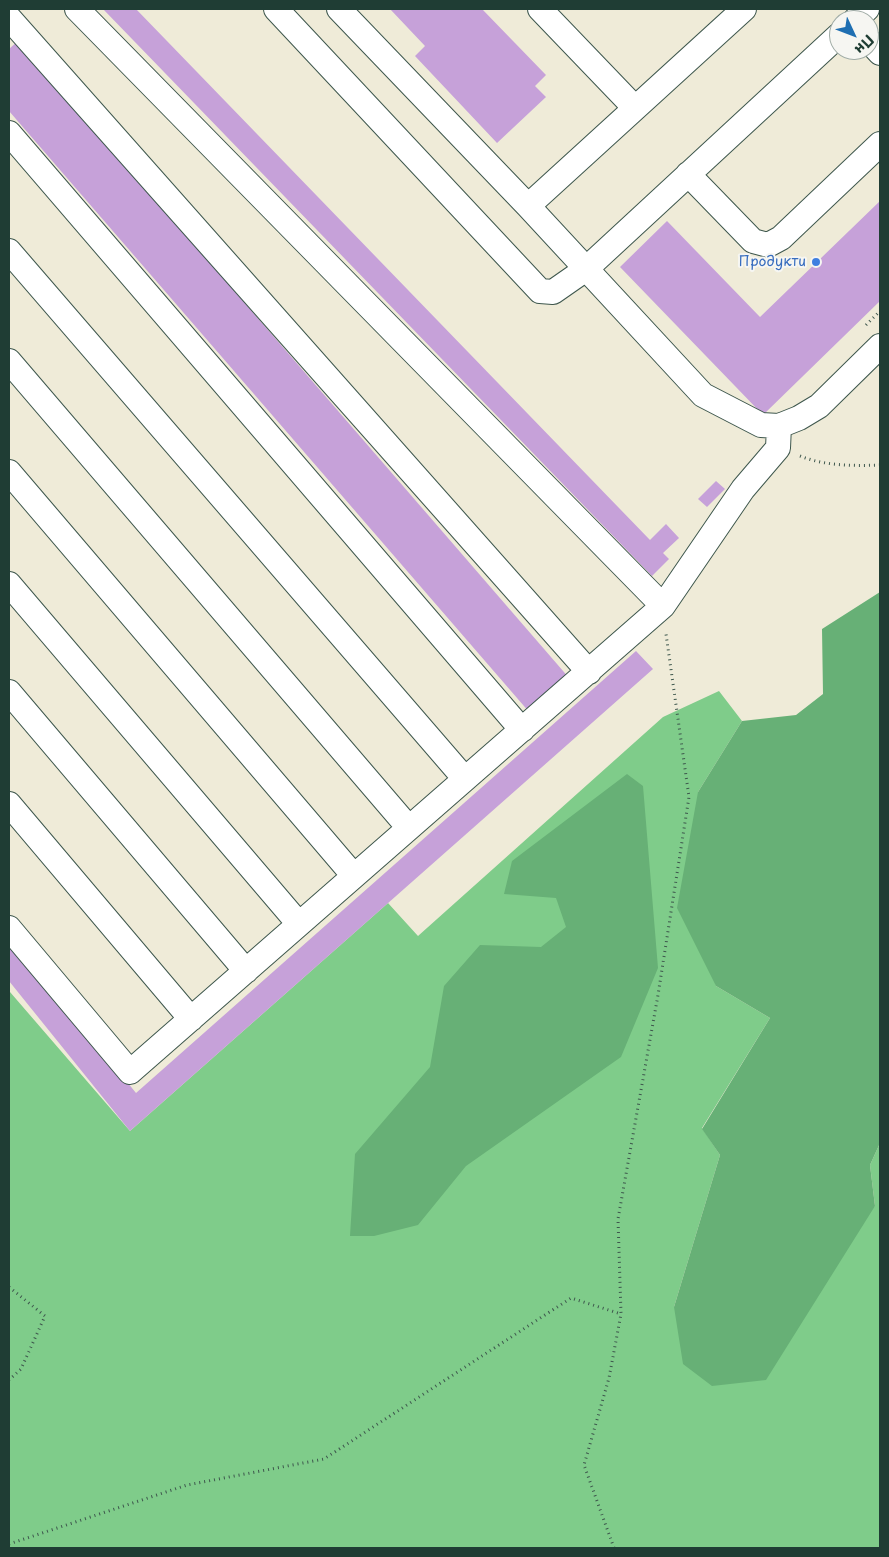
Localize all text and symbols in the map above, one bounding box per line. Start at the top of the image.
north arrow [829,10,879,60]
text: Пн [850,30,879,59]
place label: Продукти [739,254,806,270]
marker: Продукти [810,256,822,268]

